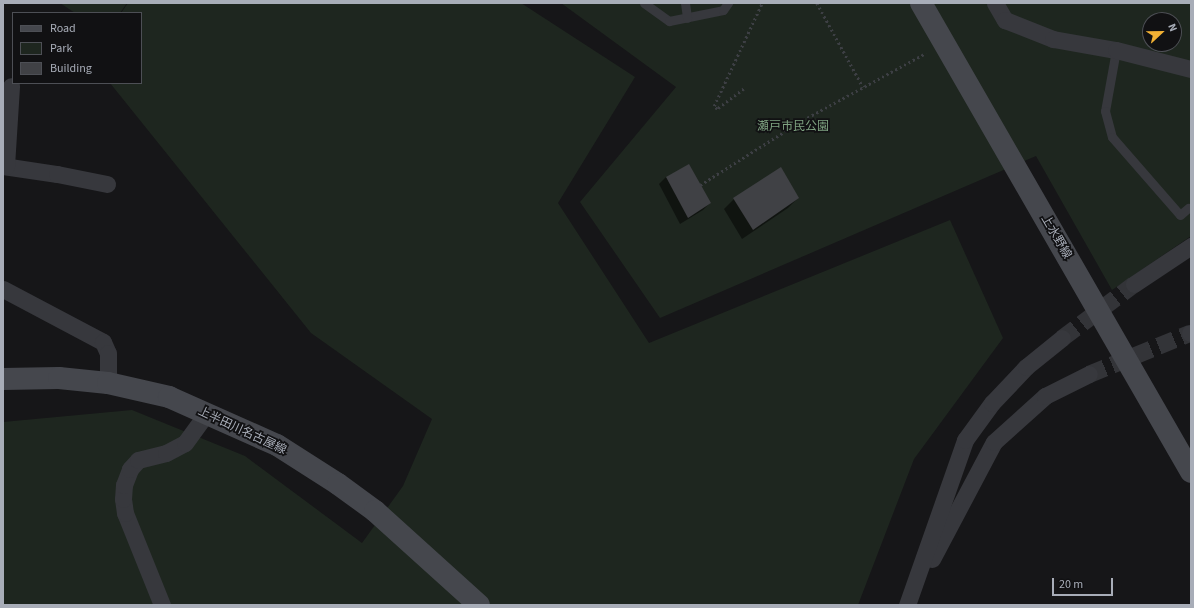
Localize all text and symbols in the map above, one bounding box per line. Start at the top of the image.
legend [12,12,142,84]
north arrow [1142,12,1182,52]
text: Road [50,20,76,37]
text: N [1164,21,1181,34]
text: Park [50,40,72,57]
text: Building [50,60,92,77]
park label: 瀬戸市民公園 [757,120,829,134]
street label: 上水野線 [1038,213,1074,261]
street label: 上半田川名古屋線 [195,404,289,458]
scale bar [1054,570,1115,596]
text: 20 m [1059,576,1083,593]

